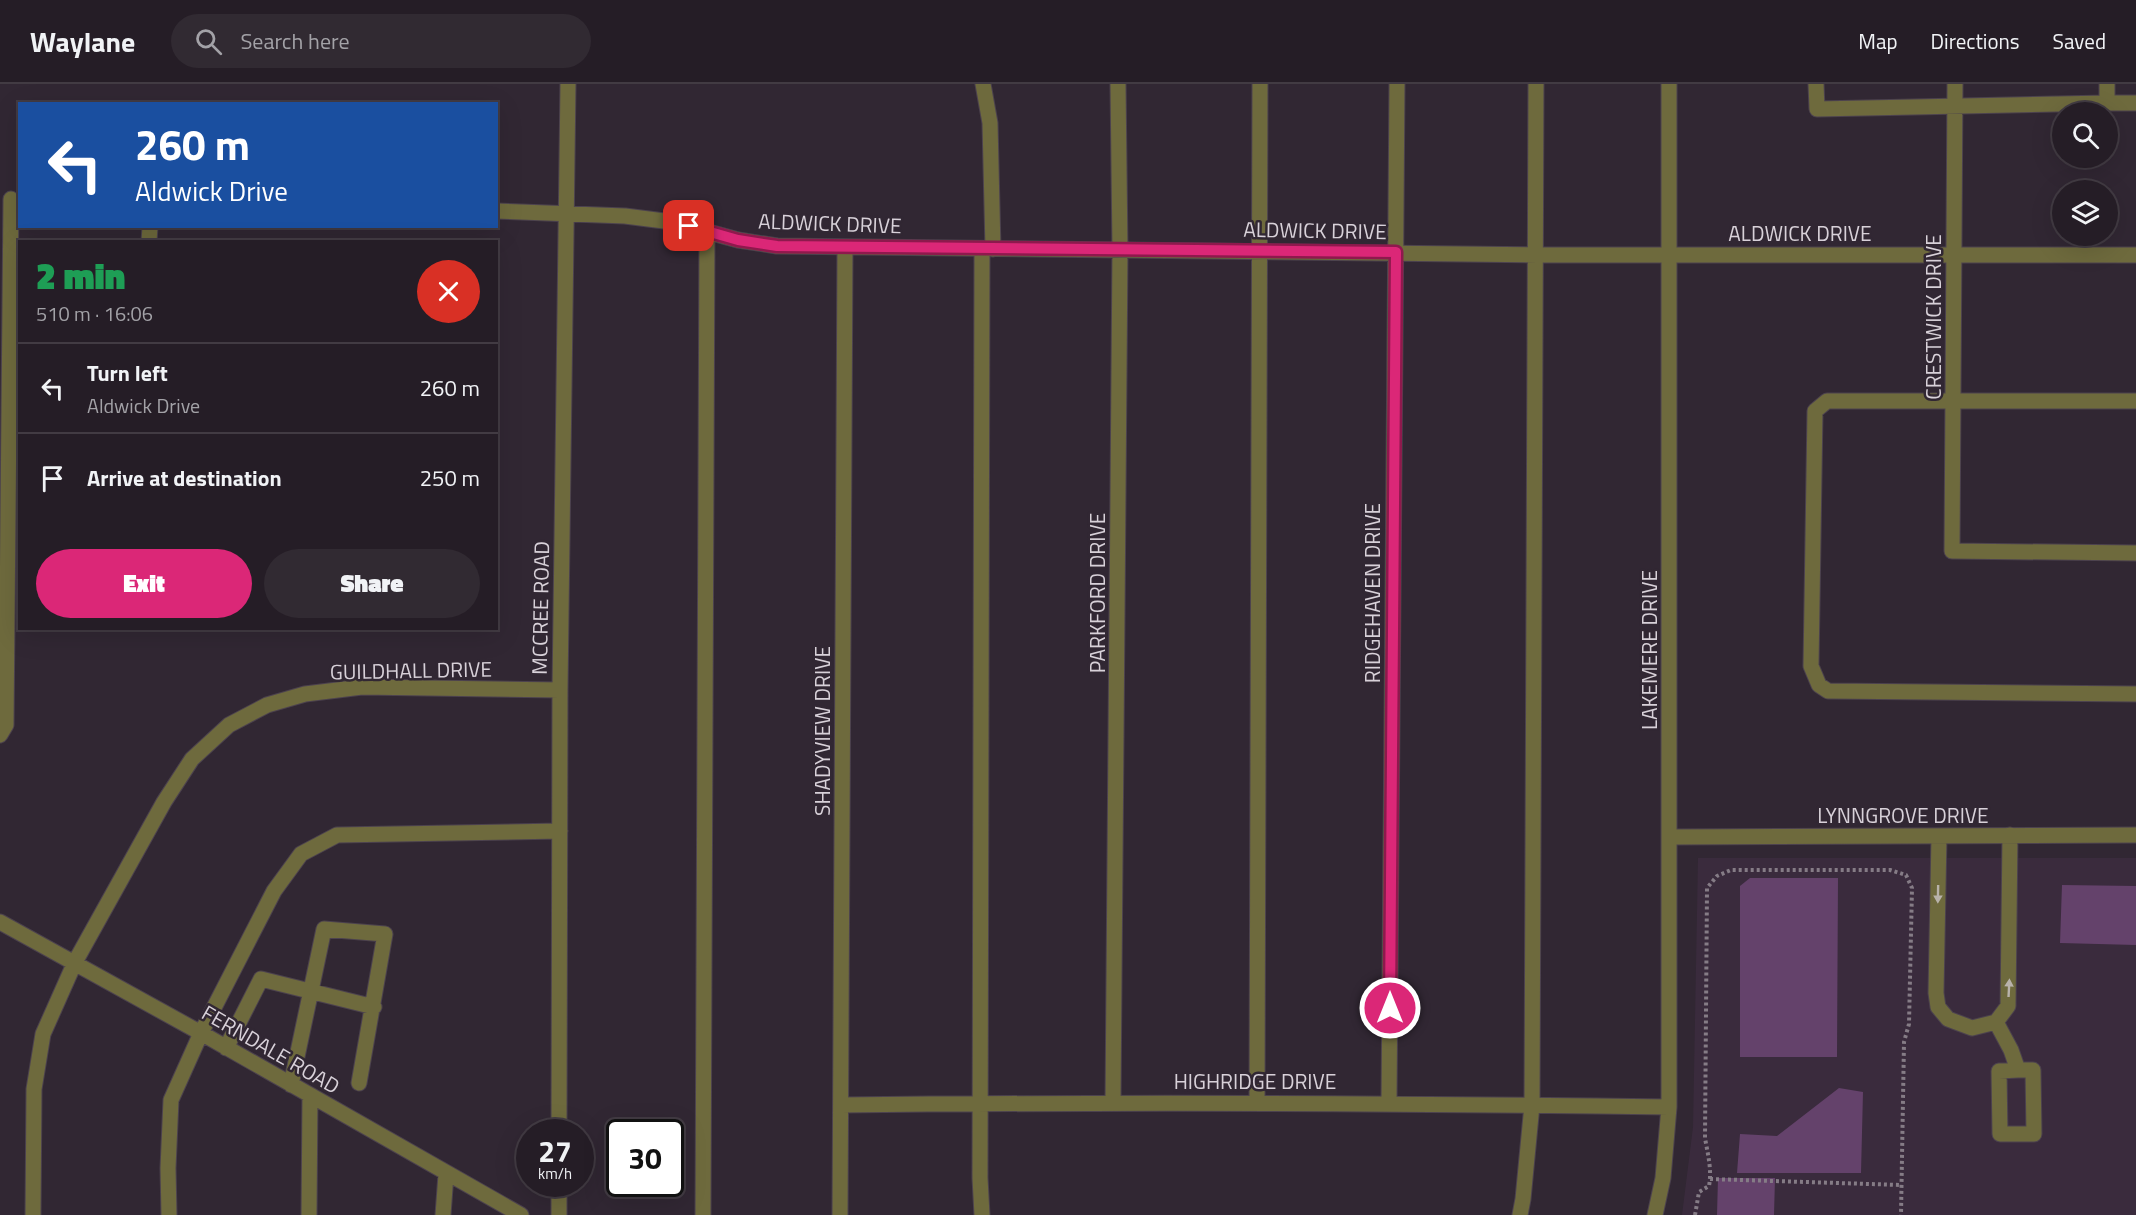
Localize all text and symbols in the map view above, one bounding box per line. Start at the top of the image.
search box [171,14,591,68]
text: Waylane [30,20,135,63]
text: Search here [240,24,350,58]
icon: search [192,25,225,58]
text: Map [1858,25,1898,57]
text: Directions [1931,25,2020,57]
text: Saved [2053,25,2106,57]
map controls [2052,102,2118,246]
button: search [2052,102,2118,168]
text: 260 m [135,112,250,176]
icon: left [36,126,114,204]
text: Aldwick Drive [135,170,288,211]
button: layers [2052,180,2118,246]
pin [663,200,714,251]
street label: ALDWICK DRIVE [758,205,902,241]
icon: arrive [672,209,705,242]
street label: ALDWICK DRIVE [1243,213,1387,247]
street label: ALDWICK DRIVE [1728,217,1872,249]
street label: CRESTWICK DRIVE [1917,234,1949,400]
text: 2 min [36,248,125,303]
button: close [417,260,480,323]
text: 510 m · 16:06 [36,298,153,329]
text: Turn left [87,356,168,390]
text: 260 m [420,371,480,405]
icon: left [36,372,69,405]
text: Aldwick Drive [87,390,200,421]
text: Arrive at destination [87,461,282,495]
text: 250 m [420,461,480,495]
icon: arrive [36,462,69,495]
street label: RIDGEHAVEN DRIVE [1356,503,1388,683]
street label: PARKFORD DRIVE [1081,513,1113,673]
street label: MCCREE ROAD [523,541,557,675]
button: Exit [36,549,252,618]
button: Share [264,549,480,618]
street label: LAKEMERE DRIVE [1633,570,1665,730]
street label: SHADYVIEW DRIVE [806,646,838,816]
street label: GUILDHALL DRIVE [330,653,492,687]
street label: LYNNGROVE DRIVE [1817,799,1989,831]
one-way arrow [1933,885,1943,904]
position arrow [1358,976,1422,1040]
one-way arrow [2004,979,2013,998]
street label: FERNDALE ROAD [196,997,346,1101]
street label: HIGHRIDGE DRIVE [1174,1065,1336,1097]
speed limit sign: 30 [606,1119,684,1197]
text: 27 [538,1128,572,1174]
text: km/h [538,1162,572,1185]

